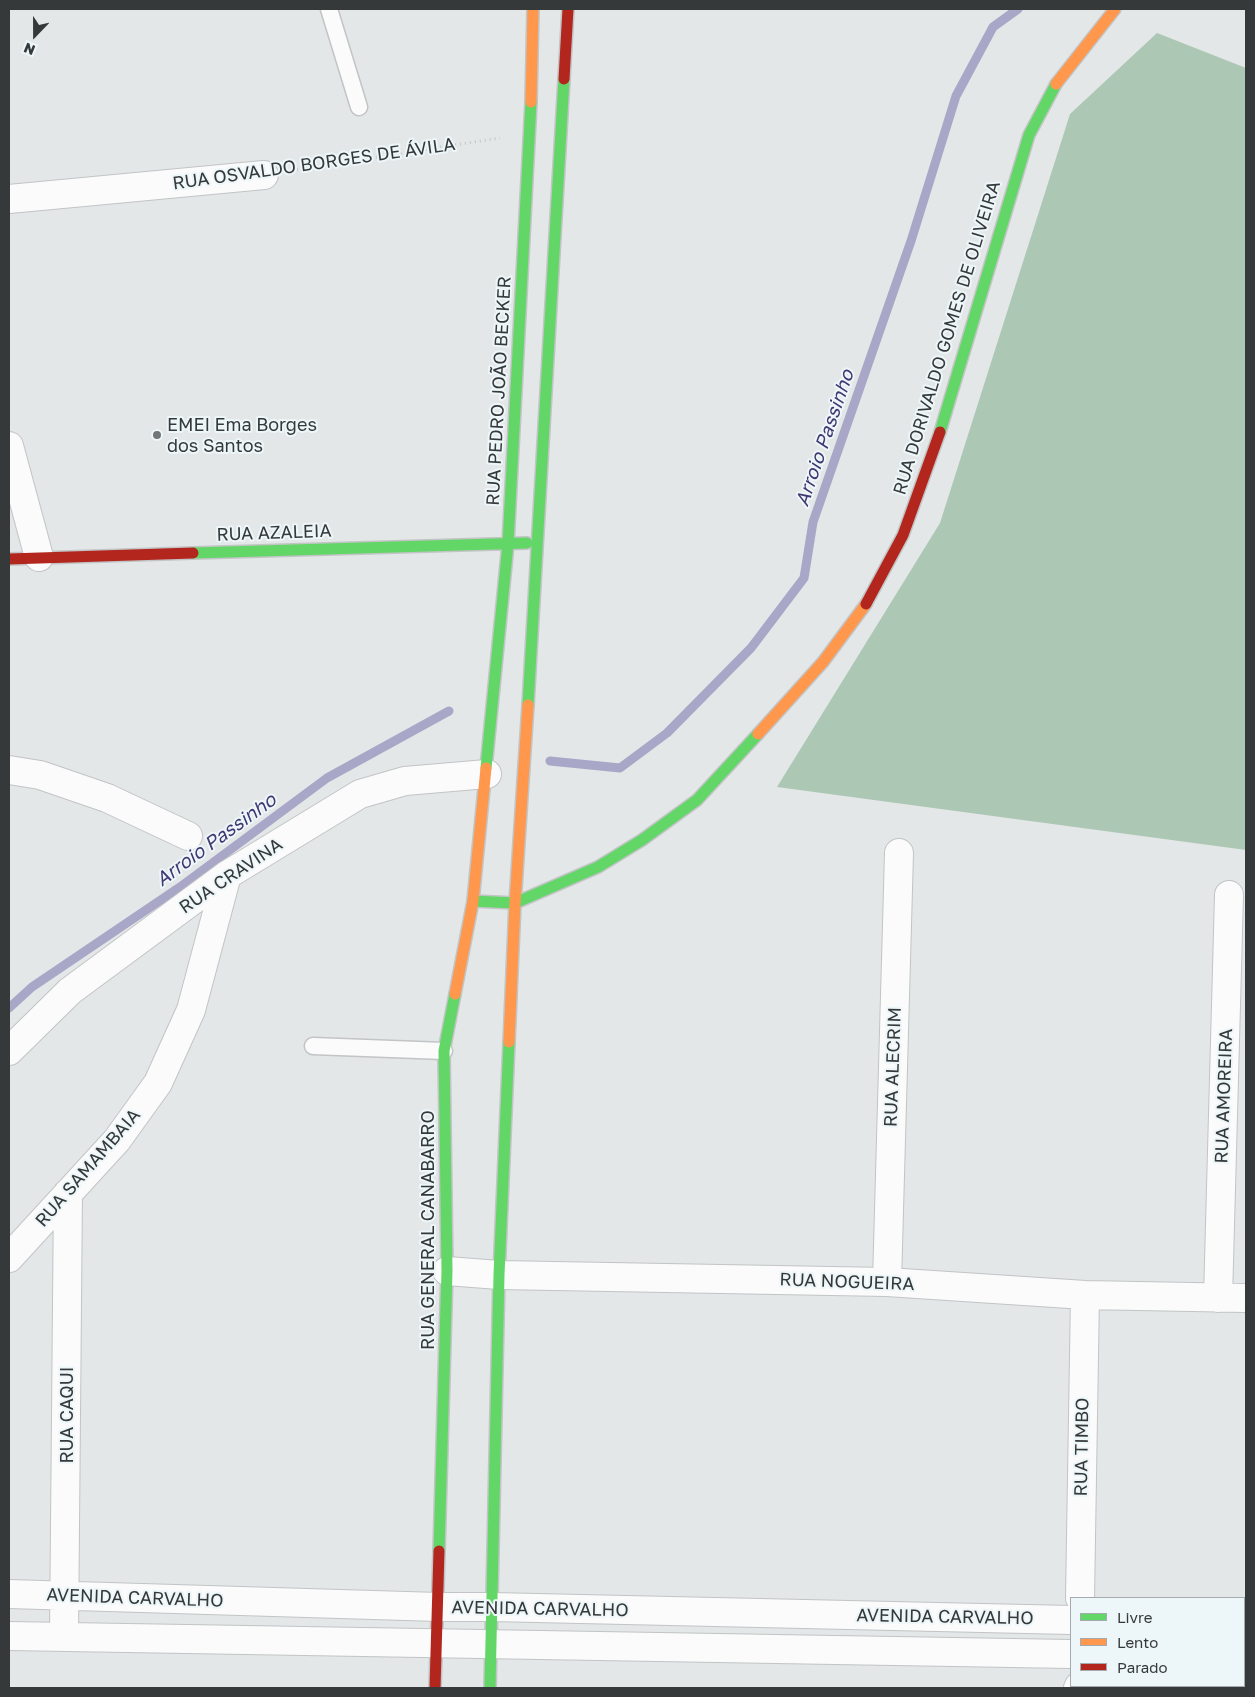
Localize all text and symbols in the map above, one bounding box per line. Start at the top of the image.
north arrow [10,10,60,60]
text: N [21,40,37,59]
street label: RUA OSVALDO BORGES DE ÁVILA [171,133,457,195]
street label: RUA DORIVALDO GOMES DE OLIVEIRA [889,178,1005,498]
street label: RUA PEDRO JOÃO BECKER [482,276,516,506]
water label: Arroio Passinho [791,367,859,509]
place label: EMEI Ema Borges dos Santos [167,414,317,456]
marker: EMEI Ema Borges dos Santos [151,429,163,441]
street label: RUA AZALEIA [216,520,332,546]
water label: Arroio Passinho [151,789,281,891]
street label: RUA CRAVINA [175,834,287,918]
street label: RUA ALECRIM [880,1007,906,1127]
street label: RUA AMOREIRA [1211,1028,1237,1164]
street label: RUA SAMAMBAIA [31,1105,145,1231]
street label: RUA GENERAL CANABARRO [417,1110,439,1350]
street label: RUA NOGUEIRA [779,1269,915,1295]
street label: RUA CAQUI [56,1367,78,1463]
street label: RUA TIMBO [1070,1397,1094,1497]
street label: AVENIDA CARVALHO [46,1584,224,1612]
street label: AVENIDA CARVALHO [451,1597,629,1621]
legend [1070,1597,1245,1687]
street label: AVENIDA CARVALHO [856,1605,1034,1629]
text: Livre [1117,1608,1152,1626]
text: Lento [1117,1633,1158,1651]
text: Parado [1117,1658,1168,1676]

